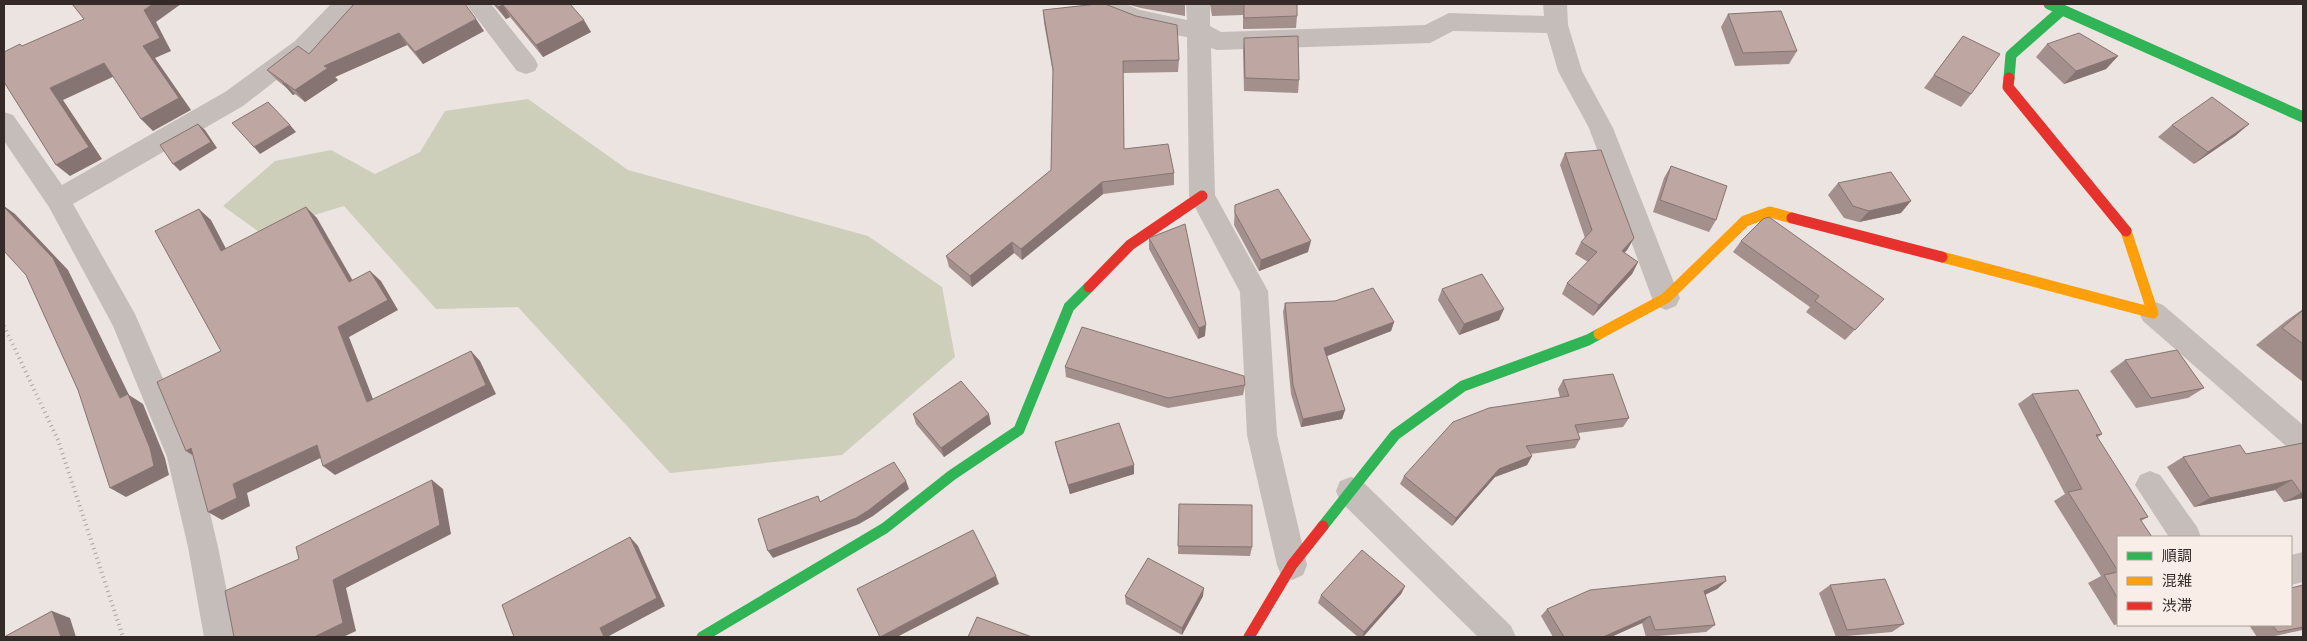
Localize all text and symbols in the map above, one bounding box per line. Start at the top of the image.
legend [2117,536,2292,626]
text: 順調 [2162,547,2192,565]
text: 混雑 [2162,572,2192,590]
text: 渋滞 [2162,597,2192,615]

